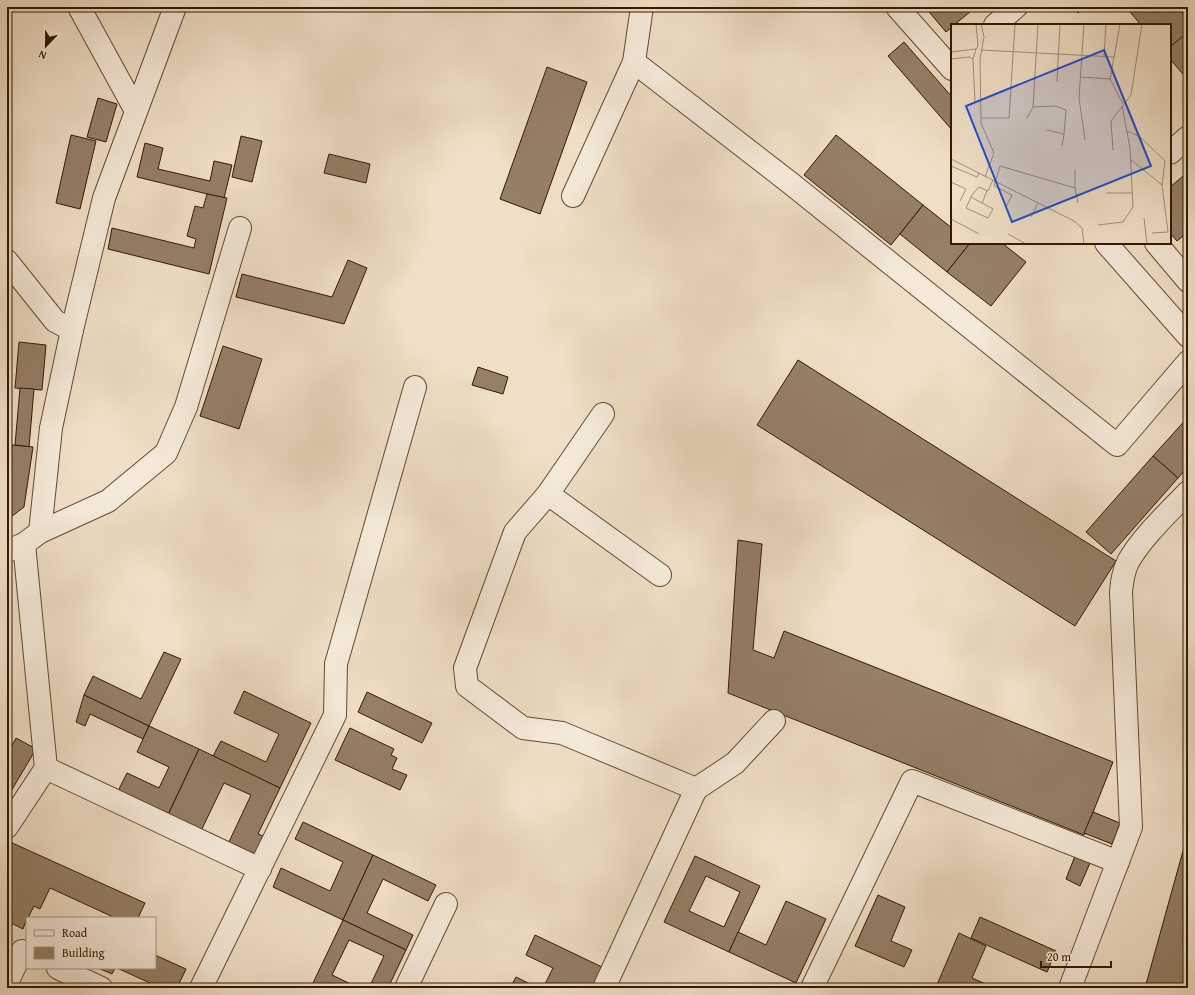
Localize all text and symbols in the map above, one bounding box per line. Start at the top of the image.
inset map [951,24,1171,244]
north arrow [26,26,66,66]
text: N [35,46,49,64]
legend [26,917,156,969]
text: Road [62,924,88,941]
scale bar [1041,943,1111,969]
text: Building [62,944,105,961]
text: 20 m [1047,948,1071,965]

